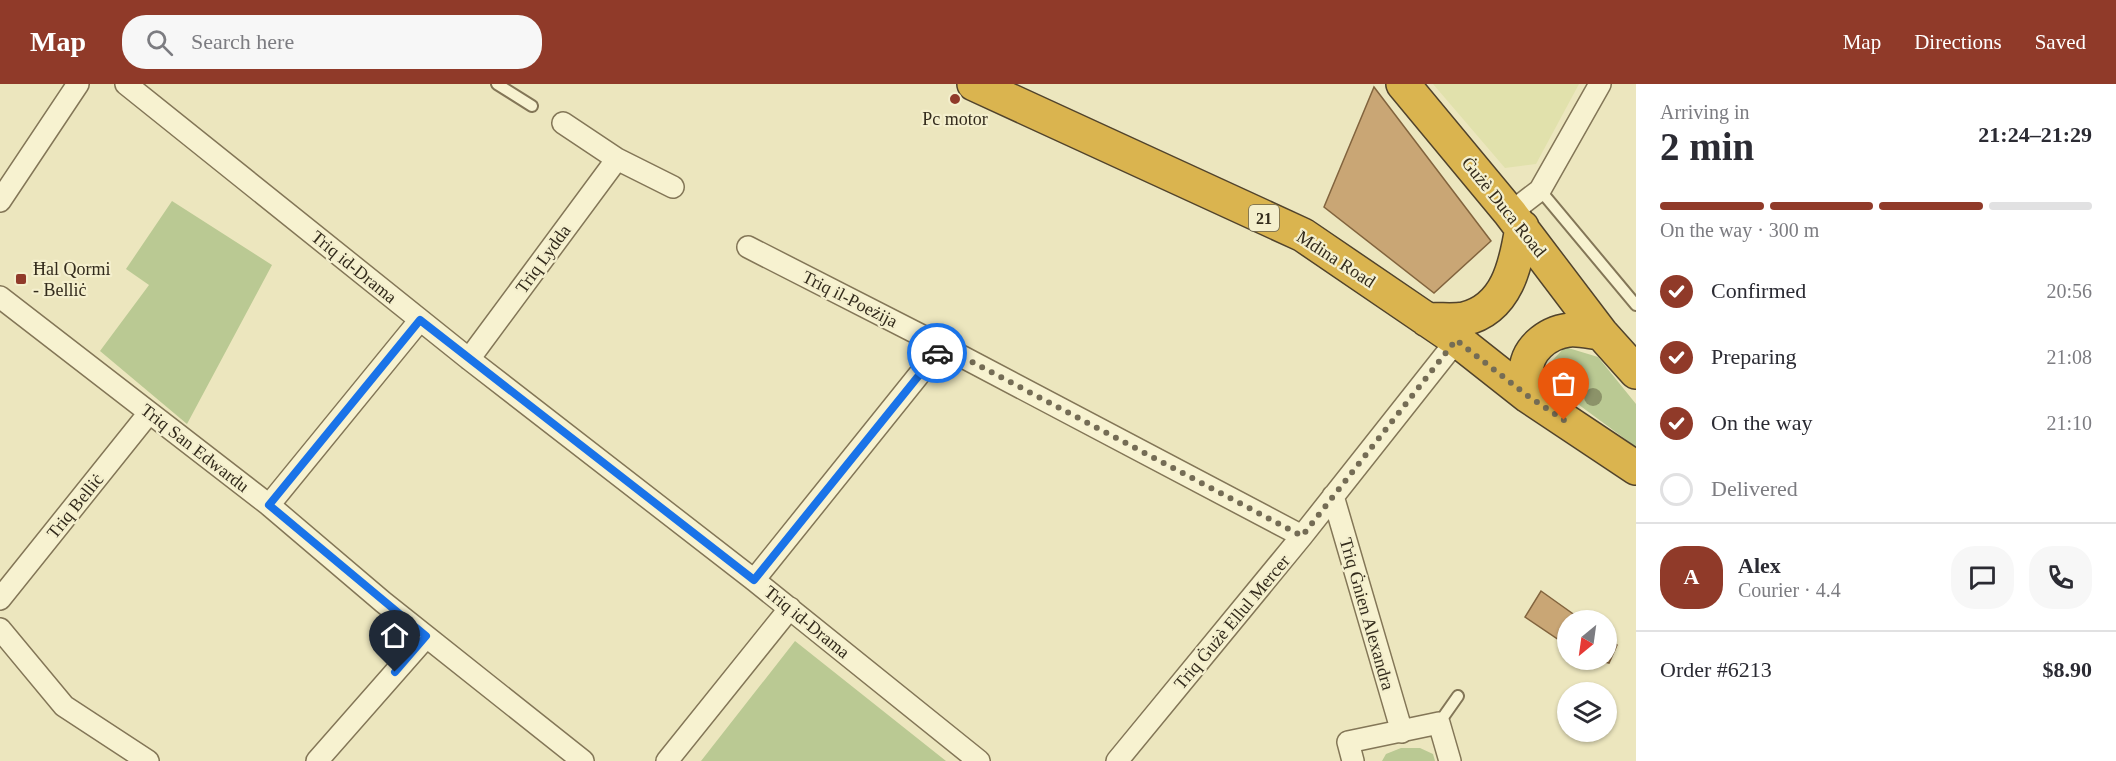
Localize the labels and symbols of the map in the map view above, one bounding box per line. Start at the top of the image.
marker: Pc motor [948,92,962,106]
place label: Pc motor [922,109,988,129]
street label: Ġużè Duca Road [1458,153,1550,261]
road number: 21 [1249,205,1279,231]
street label: Triq Lydda [511,221,575,297]
street label: Mdina Road [1293,226,1379,292]
street label: Triq id-Drama [307,227,401,307]
place label: Ħal Qormi - Belliċ [33,259,110,300]
street label: Triq il-Poeżija [799,267,901,331]
marker: Ħal Qormi - Belliċ [14,272,28,286]
courier [907,323,967,383]
pin [1538,358,1589,420]
street label: Triq San Edwardu [137,400,253,496]
street label: Triq Belliċ [43,469,107,543]
street label: Triq Ġnien Alexandra [1336,536,1398,692]
street label: Triq Ġużè Ellul Mercer [1170,551,1294,693]
street label: Triq id-Drama [760,582,854,662]
pin [369,610,420,672]
north arrow [1557,610,1617,670]

